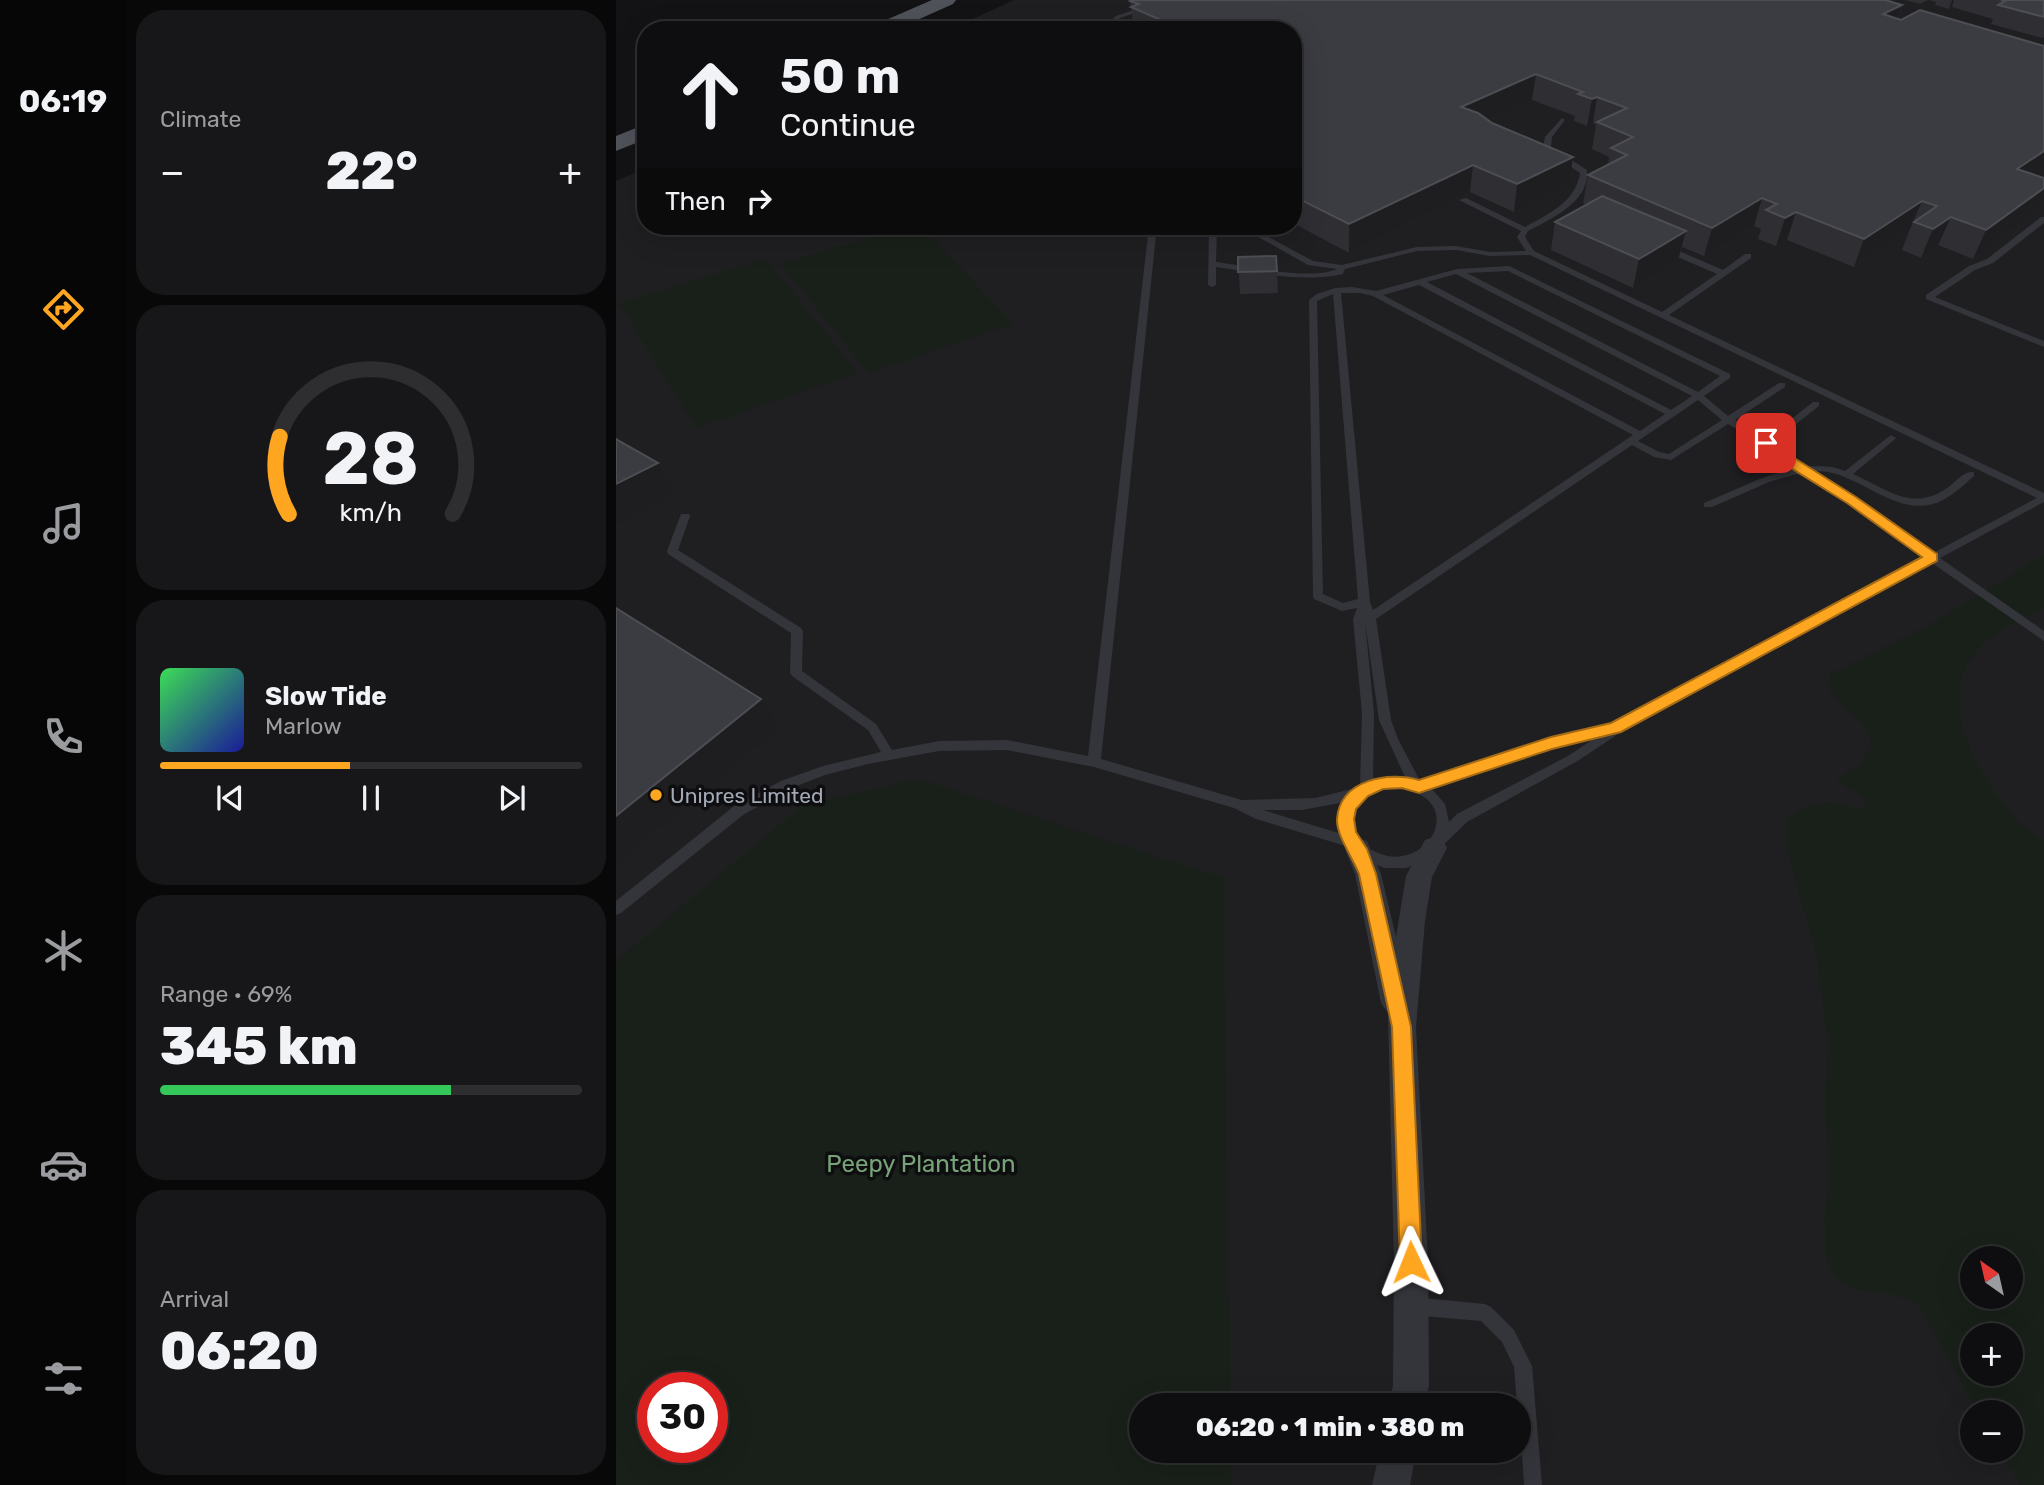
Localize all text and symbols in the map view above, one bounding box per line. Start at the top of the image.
text: 50 m [780,47,900,105]
icon: ahead [665,49,756,140]
text: 06:19 [19,82,107,120]
text: Climate [160,105,241,133]
text: Continue [780,106,916,144]
text: 22° [325,140,418,202]
text: − [160,149,185,195]
text: + [558,149,582,195]
icon: right [740,182,778,220]
text: Then [665,186,726,217]
icon: directions [39,285,88,334]
pin [1736,413,1796,473]
text: 28 [323,416,419,502]
icon: arrive [1747,424,1785,462]
text: km/h [340,497,402,526]
icon: music [39,499,88,548]
text: Slow Tide [265,681,387,712]
icon: phone [39,712,88,761]
text: Marlow [265,712,342,740]
icon: previous [211,779,249,817]
icon: pause [352,779,390,817]
icon: next [493,779,531,817]
place label: Unipres Limited [670,783,824,808]
marker: Unipres Limited [648,787,664,803]
icon: climate [39,926,88,975]
text: Range · 69% [160,980,292,1008]
text: 345 km [160,1015,358,1077]
icon: car [39,1140,88,1189]
park label: Peepy Plantation [826,1150,1016,1178]
position arrow [1374,1225,1448,1299]
north arrow [1960,1246,2023,1309]
map controls [1960,1246,2023,1463]
text: Arrival [160,1285,229,1313]
text: 06:20 [160,1320,319,1382]
button: + [1960,1323,2023,1386]
icon: filters [39,1354,88,1403]
speed limit sign: 30 [637,1372,728,1463]
button: − [1960,1400,2023,1463]
text: 06:20 · 1 min · 380 m [1196,1412,1464,1443]

